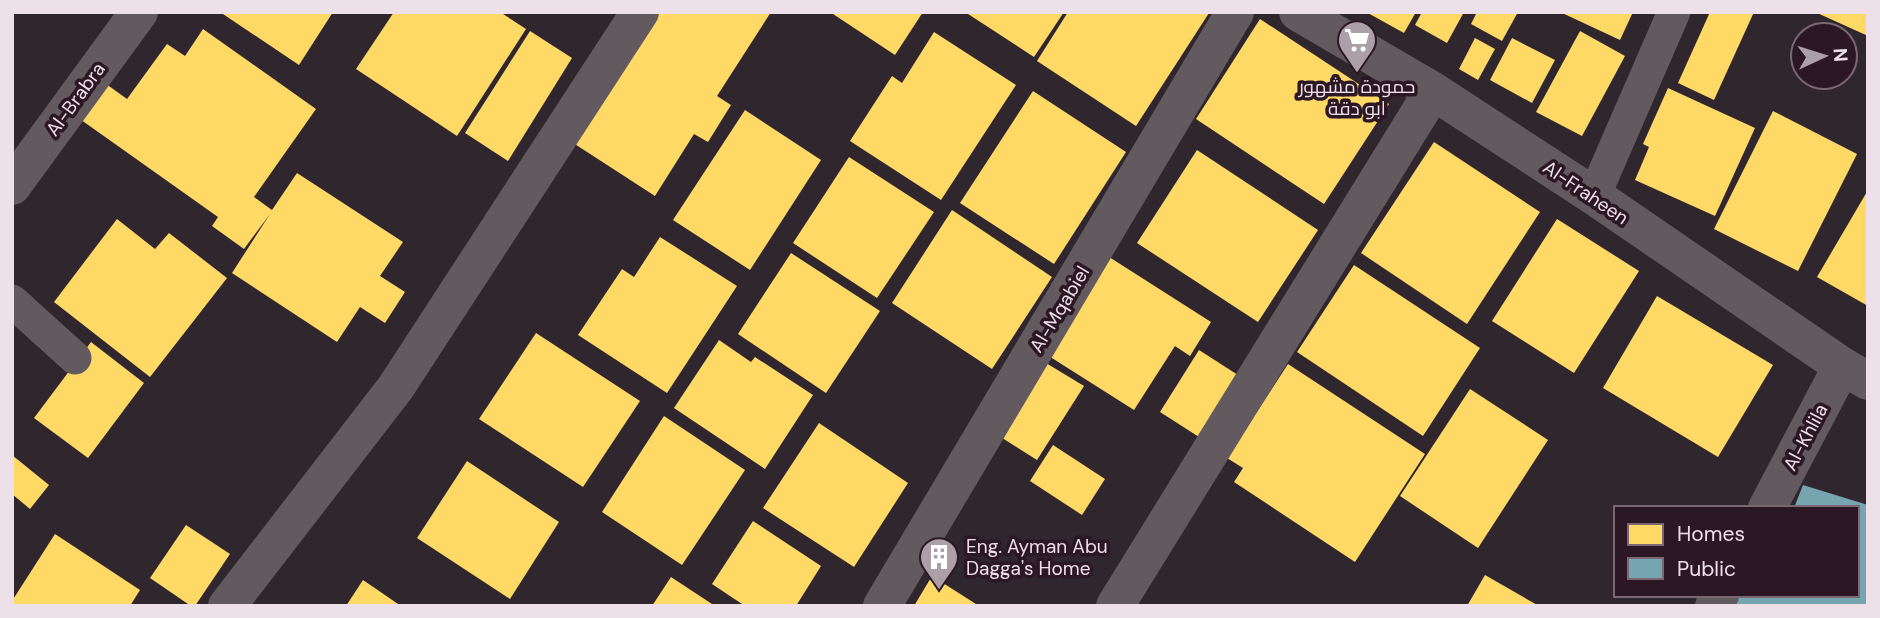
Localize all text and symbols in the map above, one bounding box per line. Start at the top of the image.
supermarket icon: حمودة مشهور ابو دقة [1336,19,1378,74]
north arrow [1789,21,1859,91]
text: N [1828,47,1853,63]
street label: Al-Brabra [40,57,111,141]
place label: حمودة مشهور ابو دقة [1298,74,1415,121]
street label: Al-Fraheen [1538,155,1633,230]
street label: Al-Mqabiel [1024,261,1095,357]
street label: Al-Khlila [1777,399,1834,475]
legend [1614,506,1859,597]
text: Homes [1677,520,1745,548]
place label: Eng. Ayman Abu Dagga's Home [966,534,1108,581]
building icon: Eng. Ayman Abu Dagga's Home [918,536,960,591]
text: Public [1677,555,1736,583]

